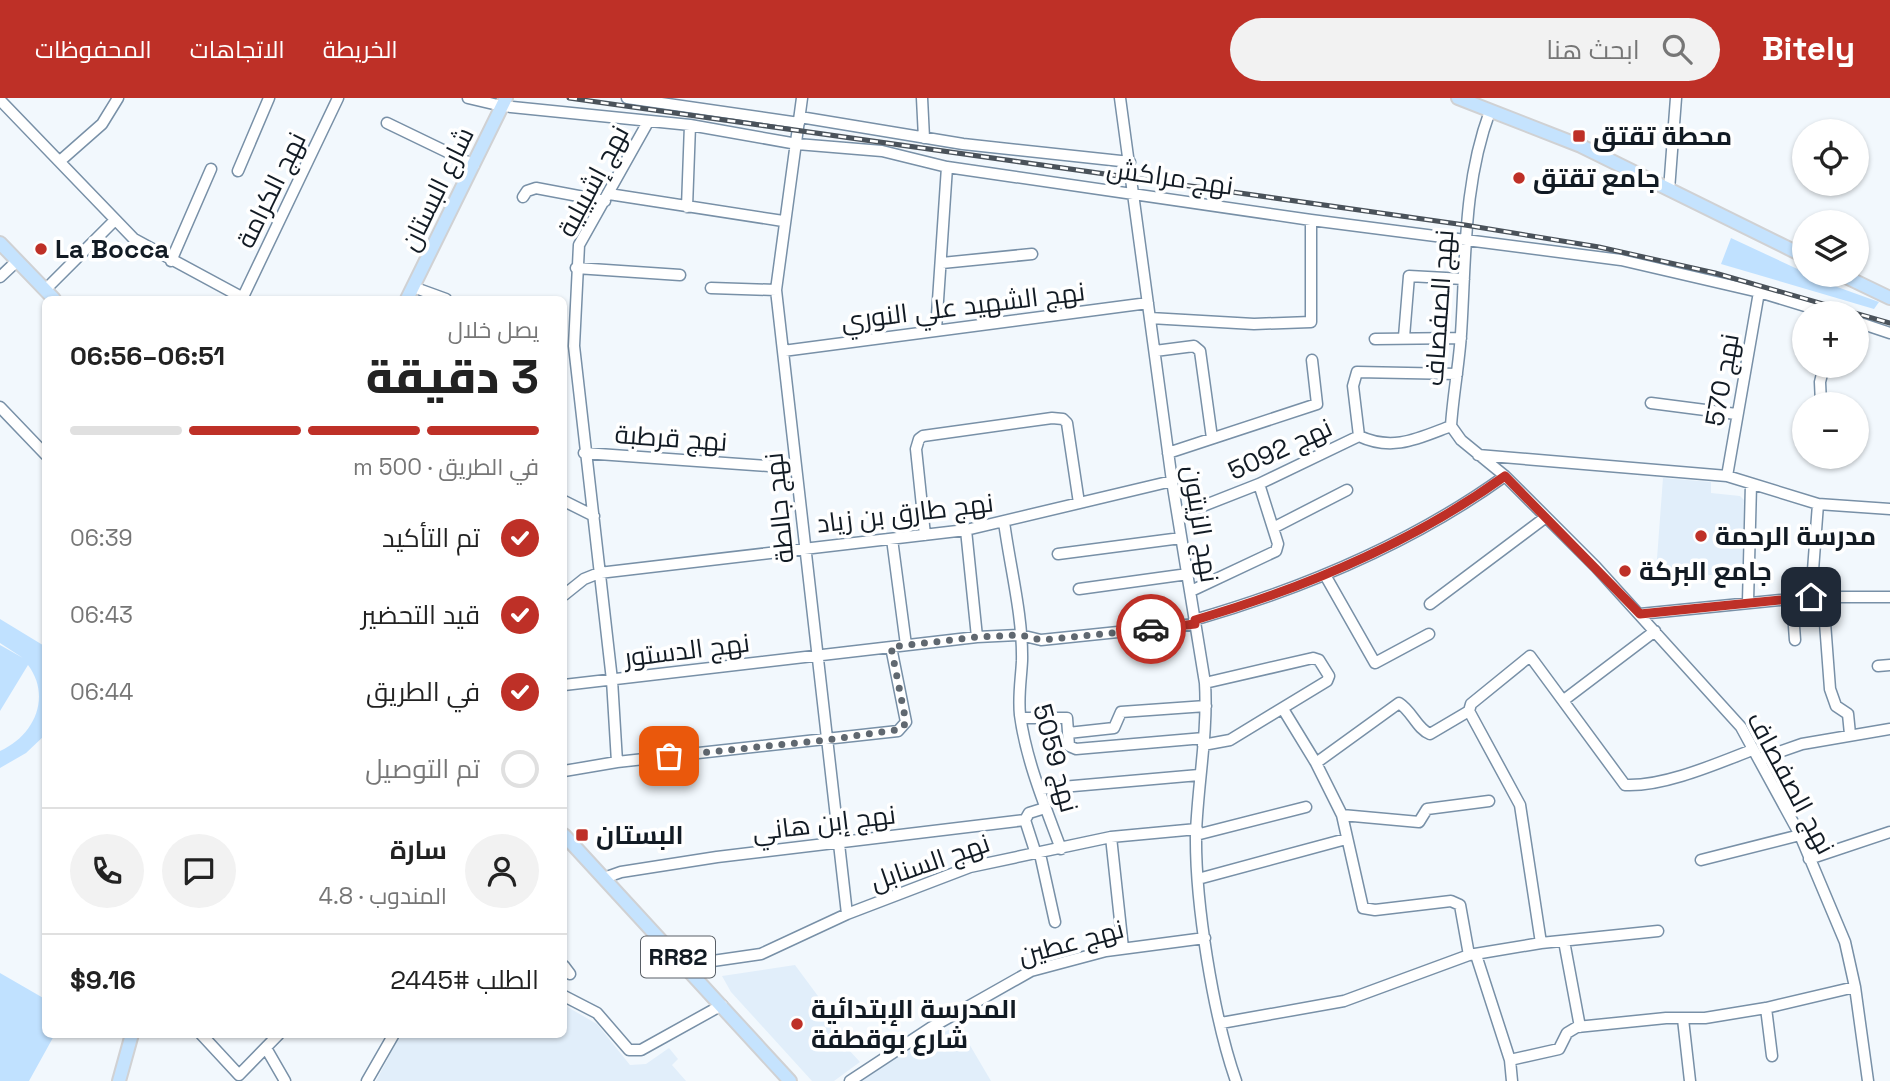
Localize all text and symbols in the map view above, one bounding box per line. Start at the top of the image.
search box [1230,18,1720,81]
text: Bitely [1762,28,1855,70]
icon: search [1658,30,1696,68]
text: ابحث هنا [1546,33,1640,67]
text: المحفوظات [35,34,152,65]
text: الاتجاهات [190,34,285,65]
text: الخريطة [323,34,398,65]
street label: نهج إشبيلية [549,119,637,243]
place label: محطة تقتق [1593,119,1732,153]
map controls [1792,119,1869,469]
button: locate [1792,119,1869,196]
street label: شارع البستان [392,121,482,257]
street label: نهج الكرامة [228,126,314,254]
marker: محطة تقتق [1571,128,1587,144]
street label: نهج مراكش [1105,151,1235,203]
place label: جامع تقتق [1533,161,1660,195]
marker: جامع تقتق [1511,170,1527,186]
button: layers [1792,210,1869,287]
street label: نهج الصفصاف [1417,229,1461,387]
place label: La Bocca [55,232,169,266]
marker: La Bocca [33,241,49,257]
street label: نهج الشهيد علي النوري [839,274,1087,342]
button: + [1792,301,1869,378]
text: يصل خلال [448,315,539,345]
street label: نهج 570 [1697,331,1747,429]
text: 06:51–06:56 [70,339,225,373]
text: 3 دقيقة [366,348,539,406]
button: − [1792,392,1869,469]
street label: نهج 5092 [1223,410,1337,488]
street label: نهج قرطبة [614,417,728,459]
street label: نهج جالطة [756,451,802,565]
text: في الطريق · 500 m [353,452,539,482]
street label: نهج الزيتون [1175,463,1227,585]
street label: نهج طارق بن زياد [815,485,995,541]
icon: check [501,519,539,557]
place label: مدرسة الرحمة [1715,519,1876,553]
text: تم التأكيد [382,521,480,555]
text: 06:39 [70,523,133,553]
marker: مدرسة الرحمة [1693,528,1709,544]
place label: جامع البركة [1639,554,1772,588]
marker: جامع البركة [1617,563,1633,579]
pin [1781,567,1841,627]
icon: home [1792,578,1830,616]
courier [1116,594,1186,664]
icon: check [501,596,539,634]
text: قيد التحضير [361,598,480,632]
text: 06:43 [70,600,133,630]
icon: car [1132,610,1170,648]
street label: نهج الدستور [620,625,752,675]
icon: check [501,673,539,711]
text: في الطريق [366,675,480,709]
text: 06:44 [70,677,133,707]
street label: نهج 5059 [1025,700,1087,816]
street label: نهج الصفصاف [1739,706,1843,860]
pin [639,726,699,786]
icon: bag [650,737,688,775]
text: تم التوصيل [365,752,480,786]
street label: نهج إبن هاني [750,797,898,853]
place label: البستان [596,818,684,852]
street label: نهج السنابل [866,826,994,898]
marker: البستان [574,827,590,843]
text: سارة [390,833,447,867]
button: phone [70,834,144,908]
button: chat [162,834,236,908]
button: person [465,834,539,908]
text: المندوب · 4.8 [319,881,447,911]
street label: نهج عطين [1015,912,1127,972]
road number: RR82 [641,936,715,978]
text: $9.16 [70,963,136,997]
text: الطلب #2445 [390,963,539,997]
place label: المدرسة الإبتدائية شارع بوقطفة [811,992,1017,1056]
marker: المدرسة الإبتدائية شارع بوقطفة [789,1016,805,1032]

